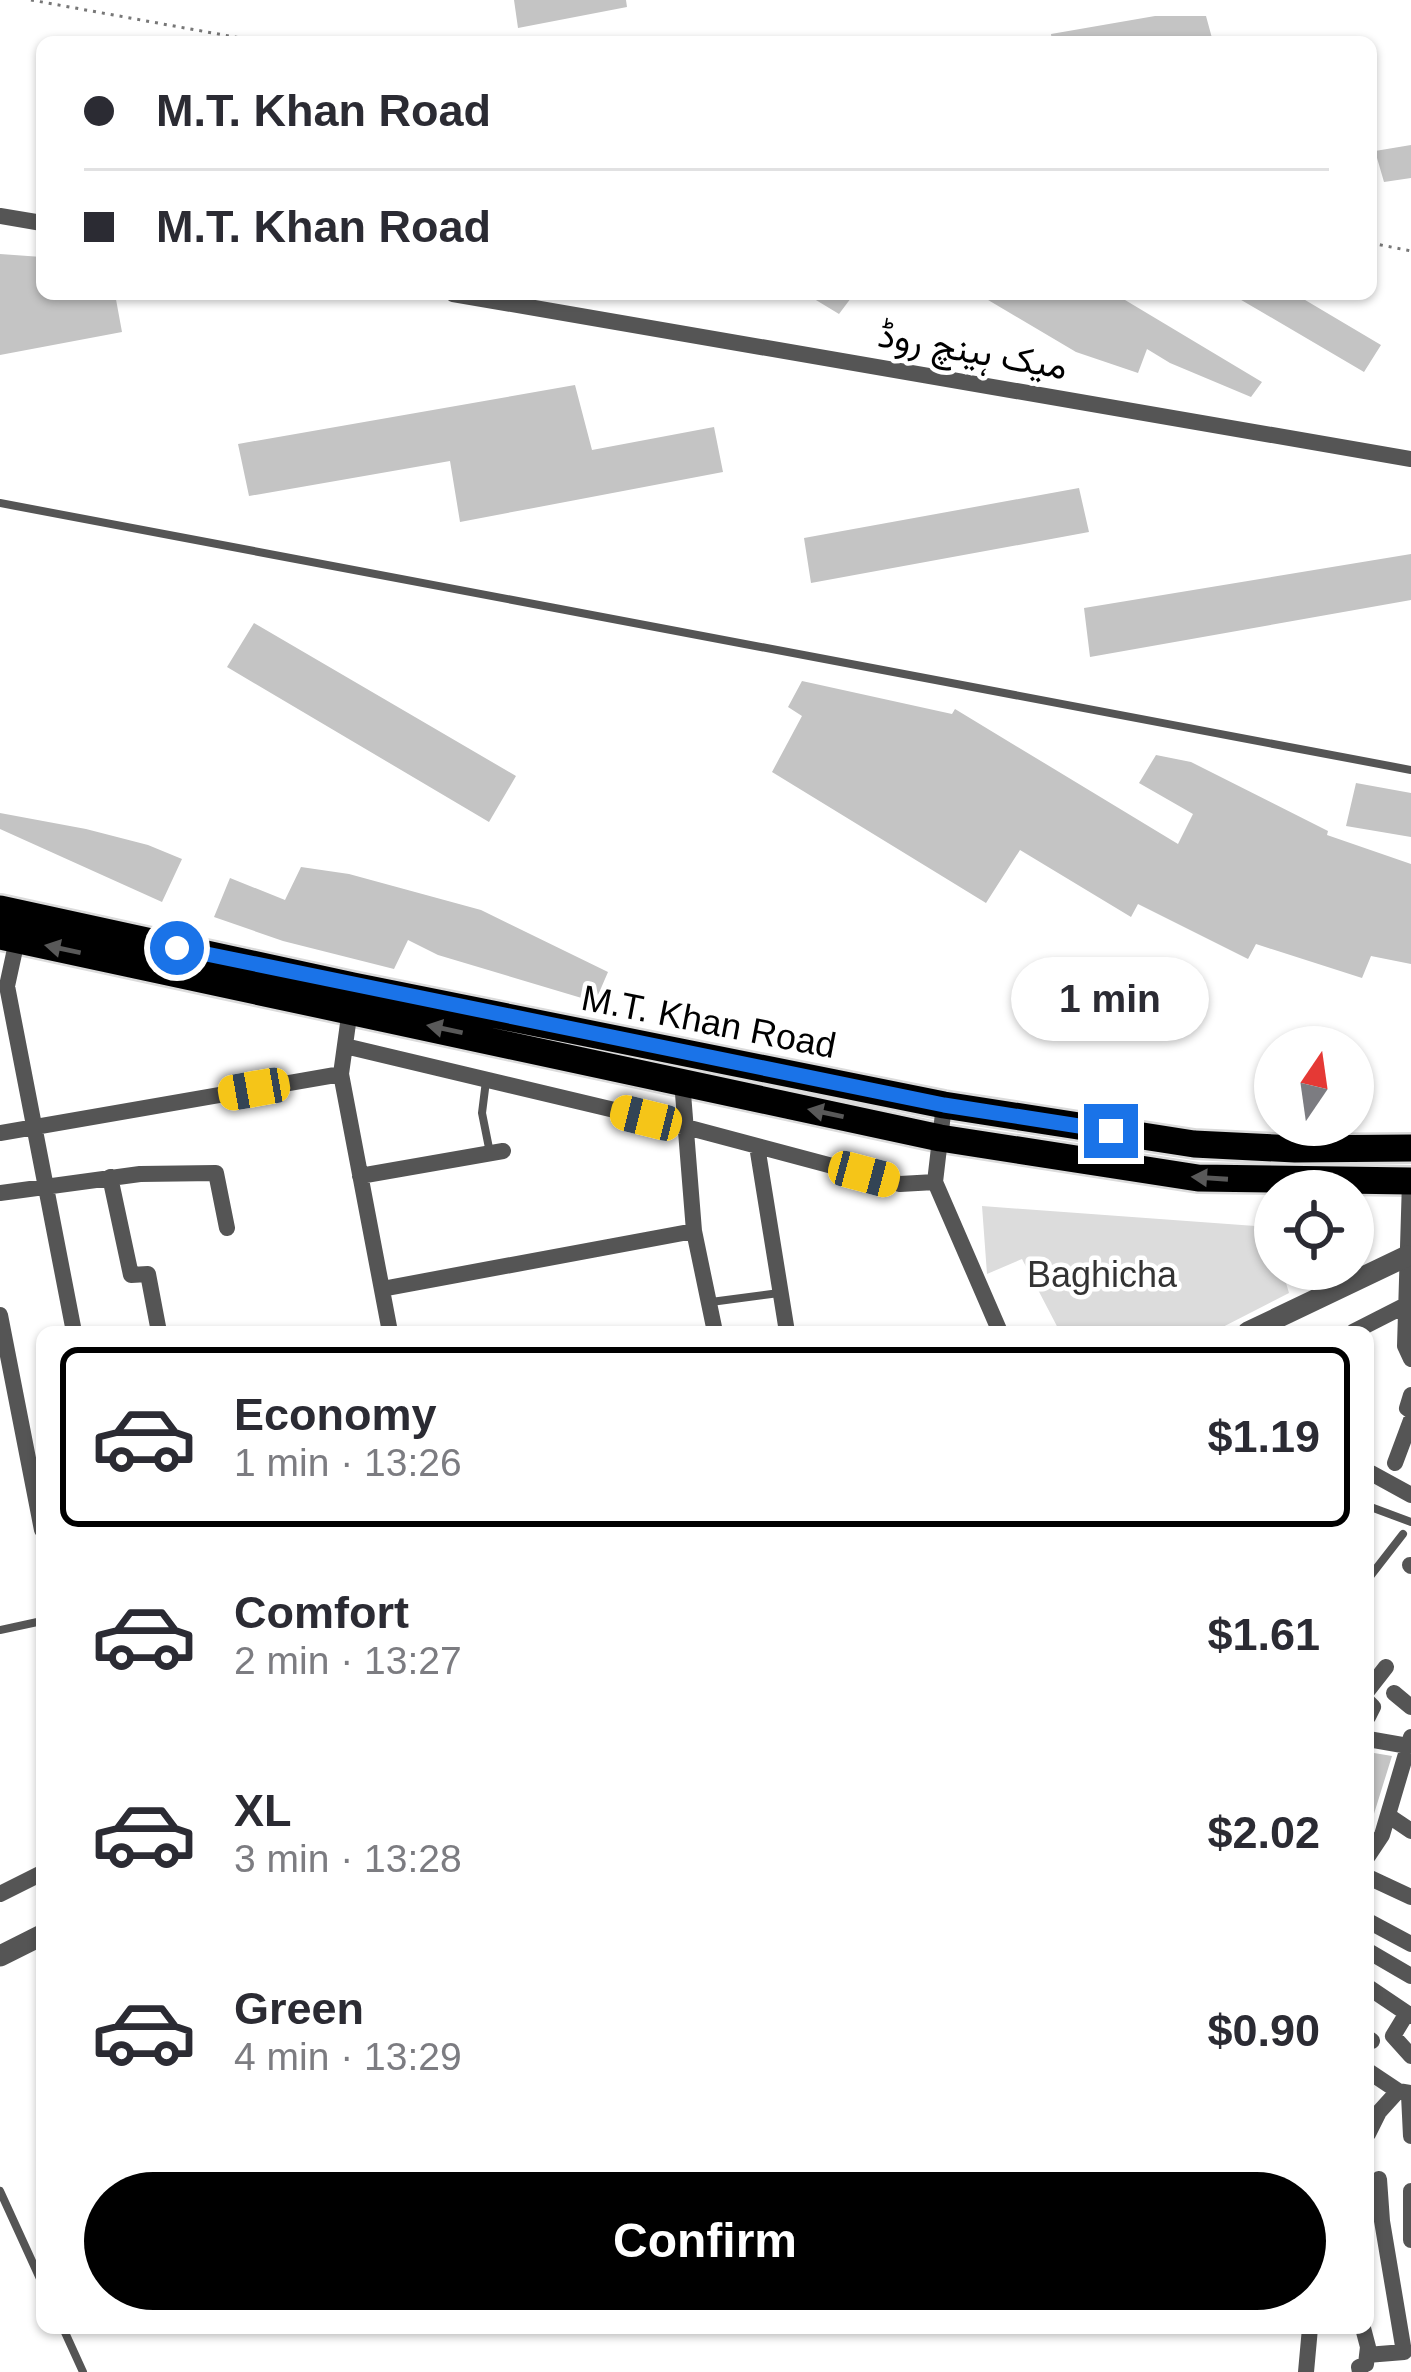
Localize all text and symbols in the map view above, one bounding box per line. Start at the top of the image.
text: M.T. Khan Road [156,85,491,136]
text: M.T. Khan Road [156,201,491,252]
street label: میک ہینچ روڈ [874,314,1071,392]
route start [150,921,204,975]
one-way arrow [44,939,82,958]
callout: 1 min [1012,957,1210,1041]
street label: M.T. Khan Road [578,977,840,1066]
text: 1 min [1059,977,1161,1020]
one-way arrow [425,1019,463,1038]
north arrow [1254,1026,1374,1146]
map controls [1254,1026,1374,1290]
car [215,1065,293,1113]
car [607,1092,685,1144]
one-way arrow [806,1102,844,1121]
route end [1084,1104,1138,1158]
car [825,1147,903,1201]
one-way arrow [1190,1168,1228,1187]
button: locate [1254,1170,1374,1290]
park label: Baghicha [1027,1254,1178,1295]
icon: car [90,1383,198,1491]
text: Economy [234,1389,437,1440]
text: $1.19 [1207,1411,1320,1462]
text: 1 min · 13:26 [234,1441,462,1484]
icon: car [90,1581,198,1689]
text: Comfort [234,1587,409,1638]
text: $1.61 [1207,1609,1320,1660]
text: 2 min · 13:27 [234,1639,462,1682]
icon: car [90,1779,198,1887]
text: XL [234,1785,292,1836]
text: $2.02 [1207,1807,1320,1858]
text: 3 min · 13:28 [234,1837,462,1880]
icon: car [90,1977,198,2085]
text: Green [234,1983,364,2034]
text: $0.90 [1207,2005,1320,2056]
text: 4 min · 13:29 [234,2035,462,2078]
button: Confirm [84,2172,1326,2310]

